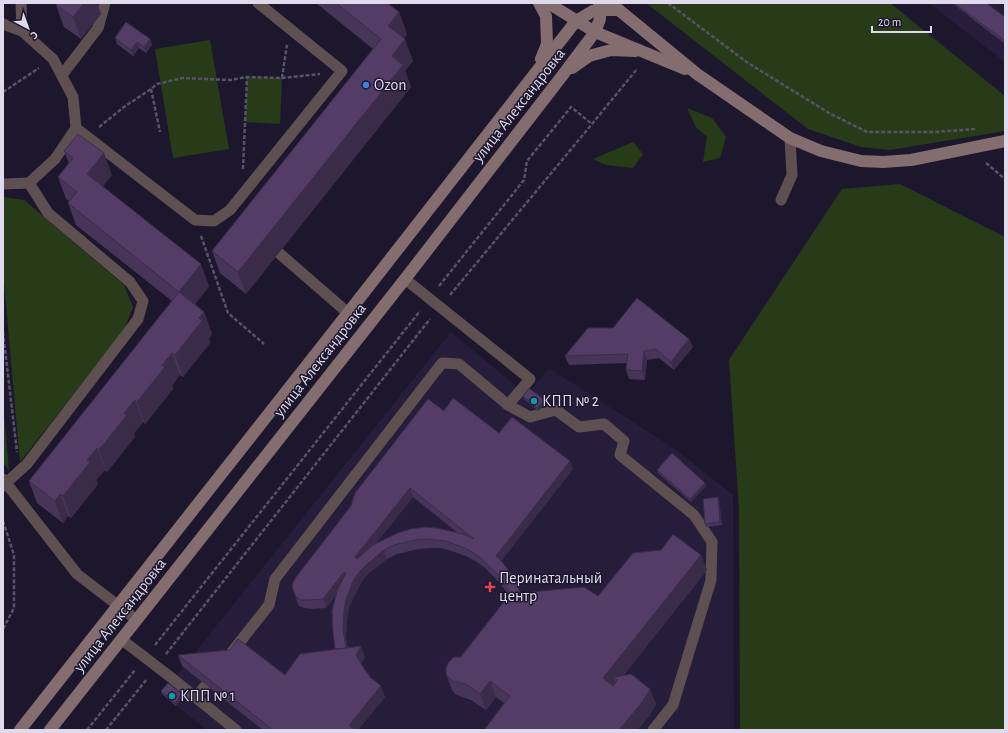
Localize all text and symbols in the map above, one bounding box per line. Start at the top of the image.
north arrow [8,8,48,48]
scale bar [872,8,931,34]
text: 20 m [878,16,901,28]
text: С [28,29,40,41]
street label: улица Александровка [469,45,569,166]
place label: Ozon [374,77,406,93]
marker: Ozon [361,80,371,90]
street label: улица Александровка [270,300,370,421]
place label: КПП № 2 [542,393,599,409]
marker: КПП № 2 [529,396,539,406]
street label: улица Александровка [70,555,170,676]
place label: Перинатальный центр [499,570,602,604]
marker: Перинатальный центр [484,581,496,593]
place label: КПП № 1 [180,688,235,704]
marker: КПП № 1 [167,691,177,701]

